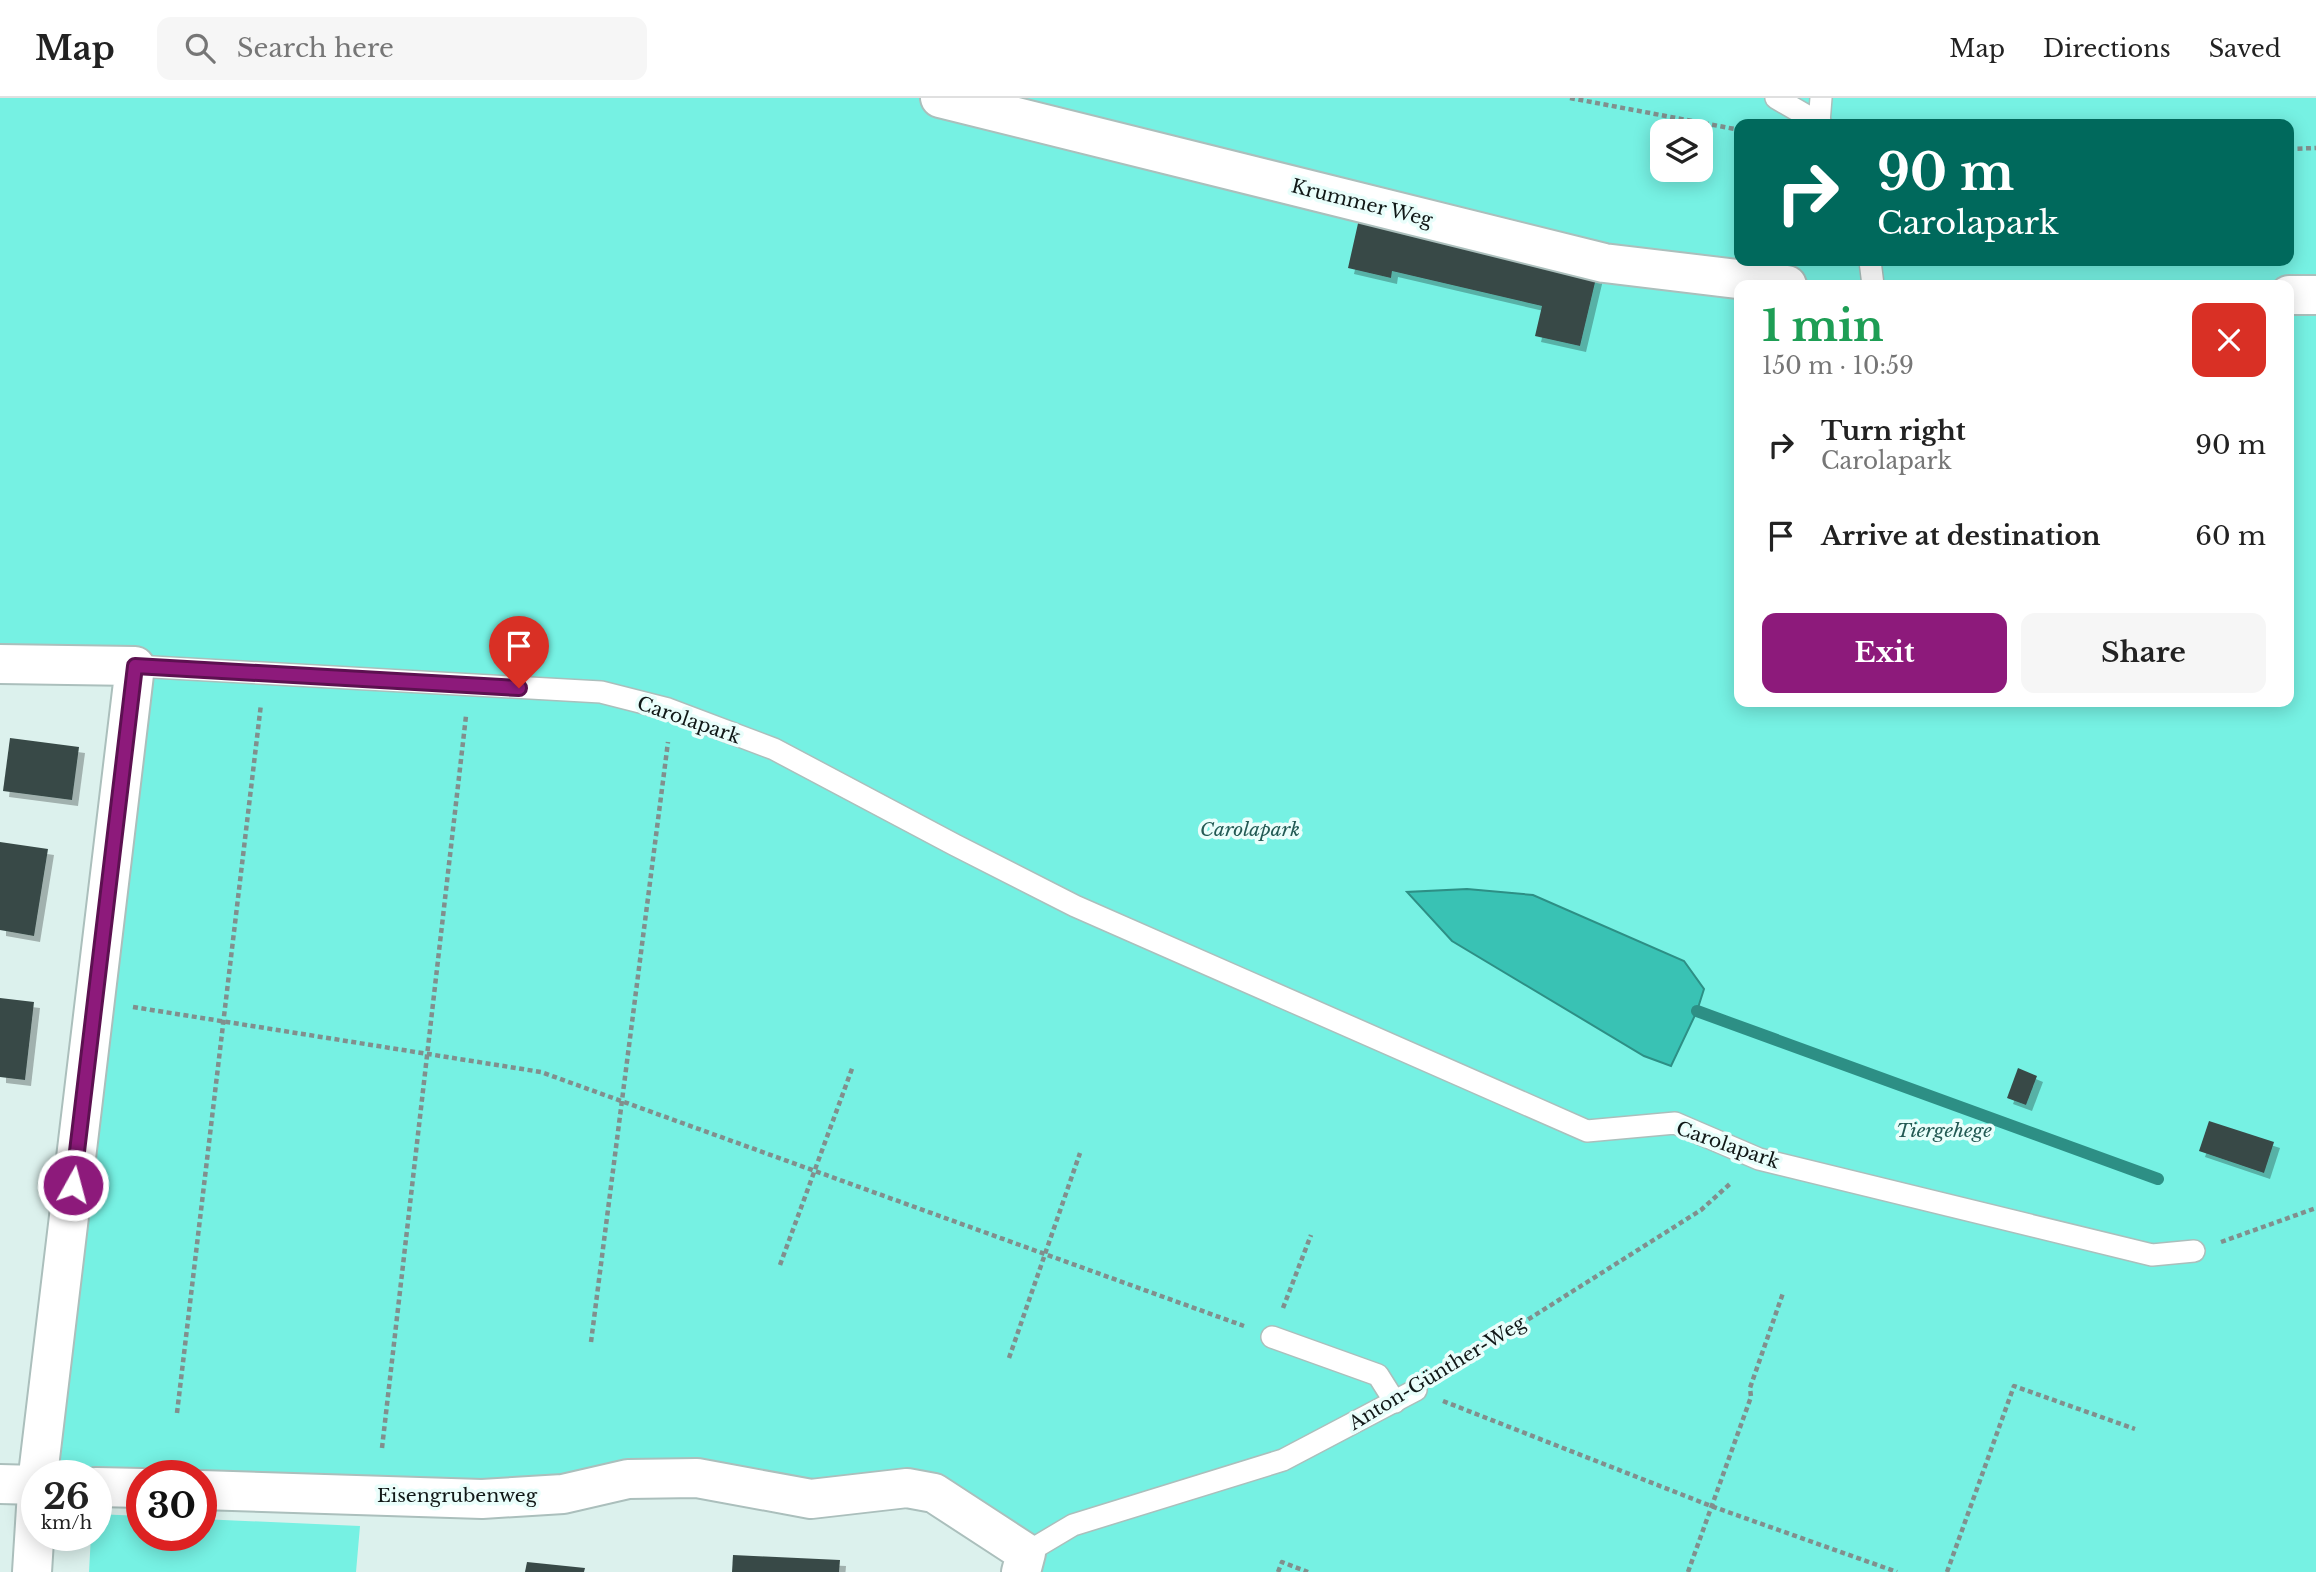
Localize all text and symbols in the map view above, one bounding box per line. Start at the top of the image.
search box [157,17,647,80]
text: Map [35,28,115,69]
icon: search [181,29,219,67]
text: Search here [237,32,394,64]
text: Map [1949,34,2005,63]
text: Directions [2043,34,2171,63]
text: Saved [2209,34,2281,63]
map controls [1650,119,1713,182]
button: layers [1650,119,1713,182]
text: 90 m [1877,142,2014,203]
icon: right [1762,147,1853,238]
street label: Krummer Weg [1289,174,1436,232]
text: Carolapark [1877,203,2059,243]
text: 1 min [1762,300,1884,352]
button: close [2192,303,2266,377]
text: 150 m · 10:59 [1762,352,1914,380]
text: Turn right [1821,415,1966,447]
icon: right [1762,426,1800,464]
text: 90 m [2195,429,2266,461]
text: Carolapark [1821,447,1952,475]
icon: arrive [1762,517,1800,555]
text: Arrive at destination [1821,520,2101,552]
text: 60 m [2195,520,2266,552]
button: Exit [1762,613,2007,693]
button: Share [2021,613,2266,693]
pin [489,616,549,688]
icon: arrive [500,627,538,665]
street label: Carolapark [634,692,744,749]
park label: Carolapark [1200,818,1300,841]
street label: Carolapark [1673,1117,1783,1174]
park label: Tiergehege [1896,1119,1992,1142]
position arrow [36,1148,110,1222]
street label: Anton-Günther-Weg [1344,1311,1530,1435]
speed limit sign: 30 [126,1460,217,1551]
text: 26 [43,1475,90,1518]
street label: Eisengrubenweg [377,1484,538,1507]
text: km/h [41,1512,92,1534]

